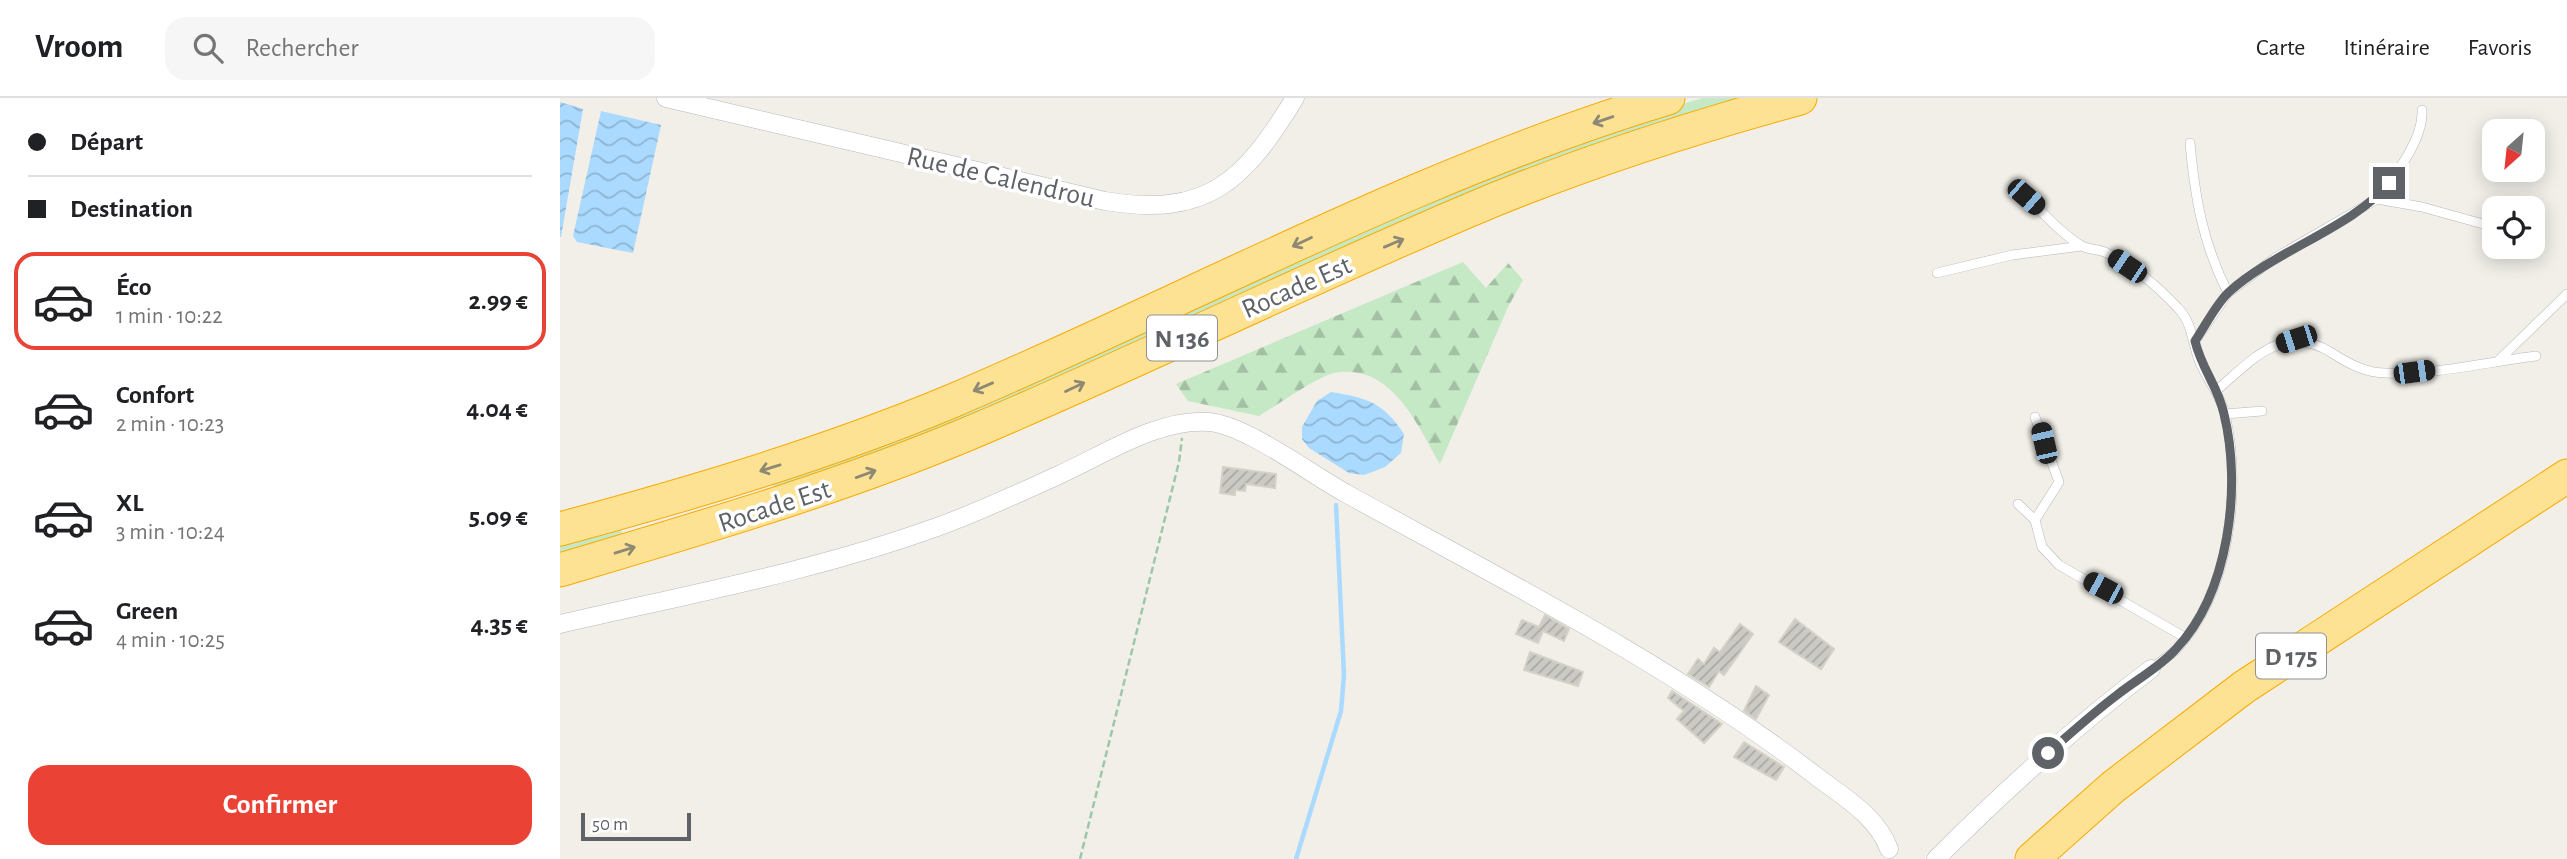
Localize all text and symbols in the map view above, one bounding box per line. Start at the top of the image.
search box [165,17,655,80]
icon: search [189,29,227,67]
text: Vroom [35,31,123,64]
text: Rechercher [245,35,359,61]
text: Carte [2256,36,2305,60]
text: Itinéraire [2343,36,2430,60]
text: Favoris [2468,36,2532,60]
one-way arrow [1592,115,1614,127]
north arrow [2482,119,2544,182]
map controls [2482,119,2545,259]
text: Départ [70,129,143,155]
street label: Rue de Calendrou [904,143,1097,213]
route end [2373,167,2405,199]
car [2004,175,2049,219]
text: Destination [70,196,193,222]
button: locate [2482,196,2545,259]
one-way arrow [1383,236,1405,249]
one-way arrow [1291,237,1312,250]
car [2104,246,2151,286]
street label: Rocade Est [1238,251,1356,324]
icon: car [32,270,95,333]
text: Éco [116,274,152,300]
text: 2.99 € [469,288,528,314]
text: 1 min · 10:22 [116,305,223,328]
road number: N 136 [1147,316,1217,360]
car [2273,323,2320,355]
car [2392,359,2437,385]
icon: car [32,378,95,441]
one-way arrow [1064,380,1086,393]
one-way arrow [973,381,994,394]
text: Confort [116,382,194,408]
text: 4.04 € [466,396,528,422]
text: 2 min · 10:23 [116,413,224,436]
car [2030,420,2059,466]
one-way arrow [760,462,782,475]
one-way arrow [854,467,876,479]
street label: Rocade Est [715,476,834,538]
icon: car [32,486,95,549]
text: XL [116,490,143,516]
text: 5.09 € [469,504,528,530]
text: 3 min · 10:24 [116,521,225,544]
one-way arrow [614,543,636,556]
car [2080,569,2127,607]
icon: car [32,594,95,657]
text: Green [116,598,178,624]
text: 4.35 € [470,612,528,638]
text: 4 min · 10:25 [116,629,225,652]
road number: D 175 [2256,634,2326,678]
route start [2032,737,2064,769]
button: Confirmer [28,765,532,845]
scale bar [581,810,691,842]
text: 50 m [592,815,628,834]

